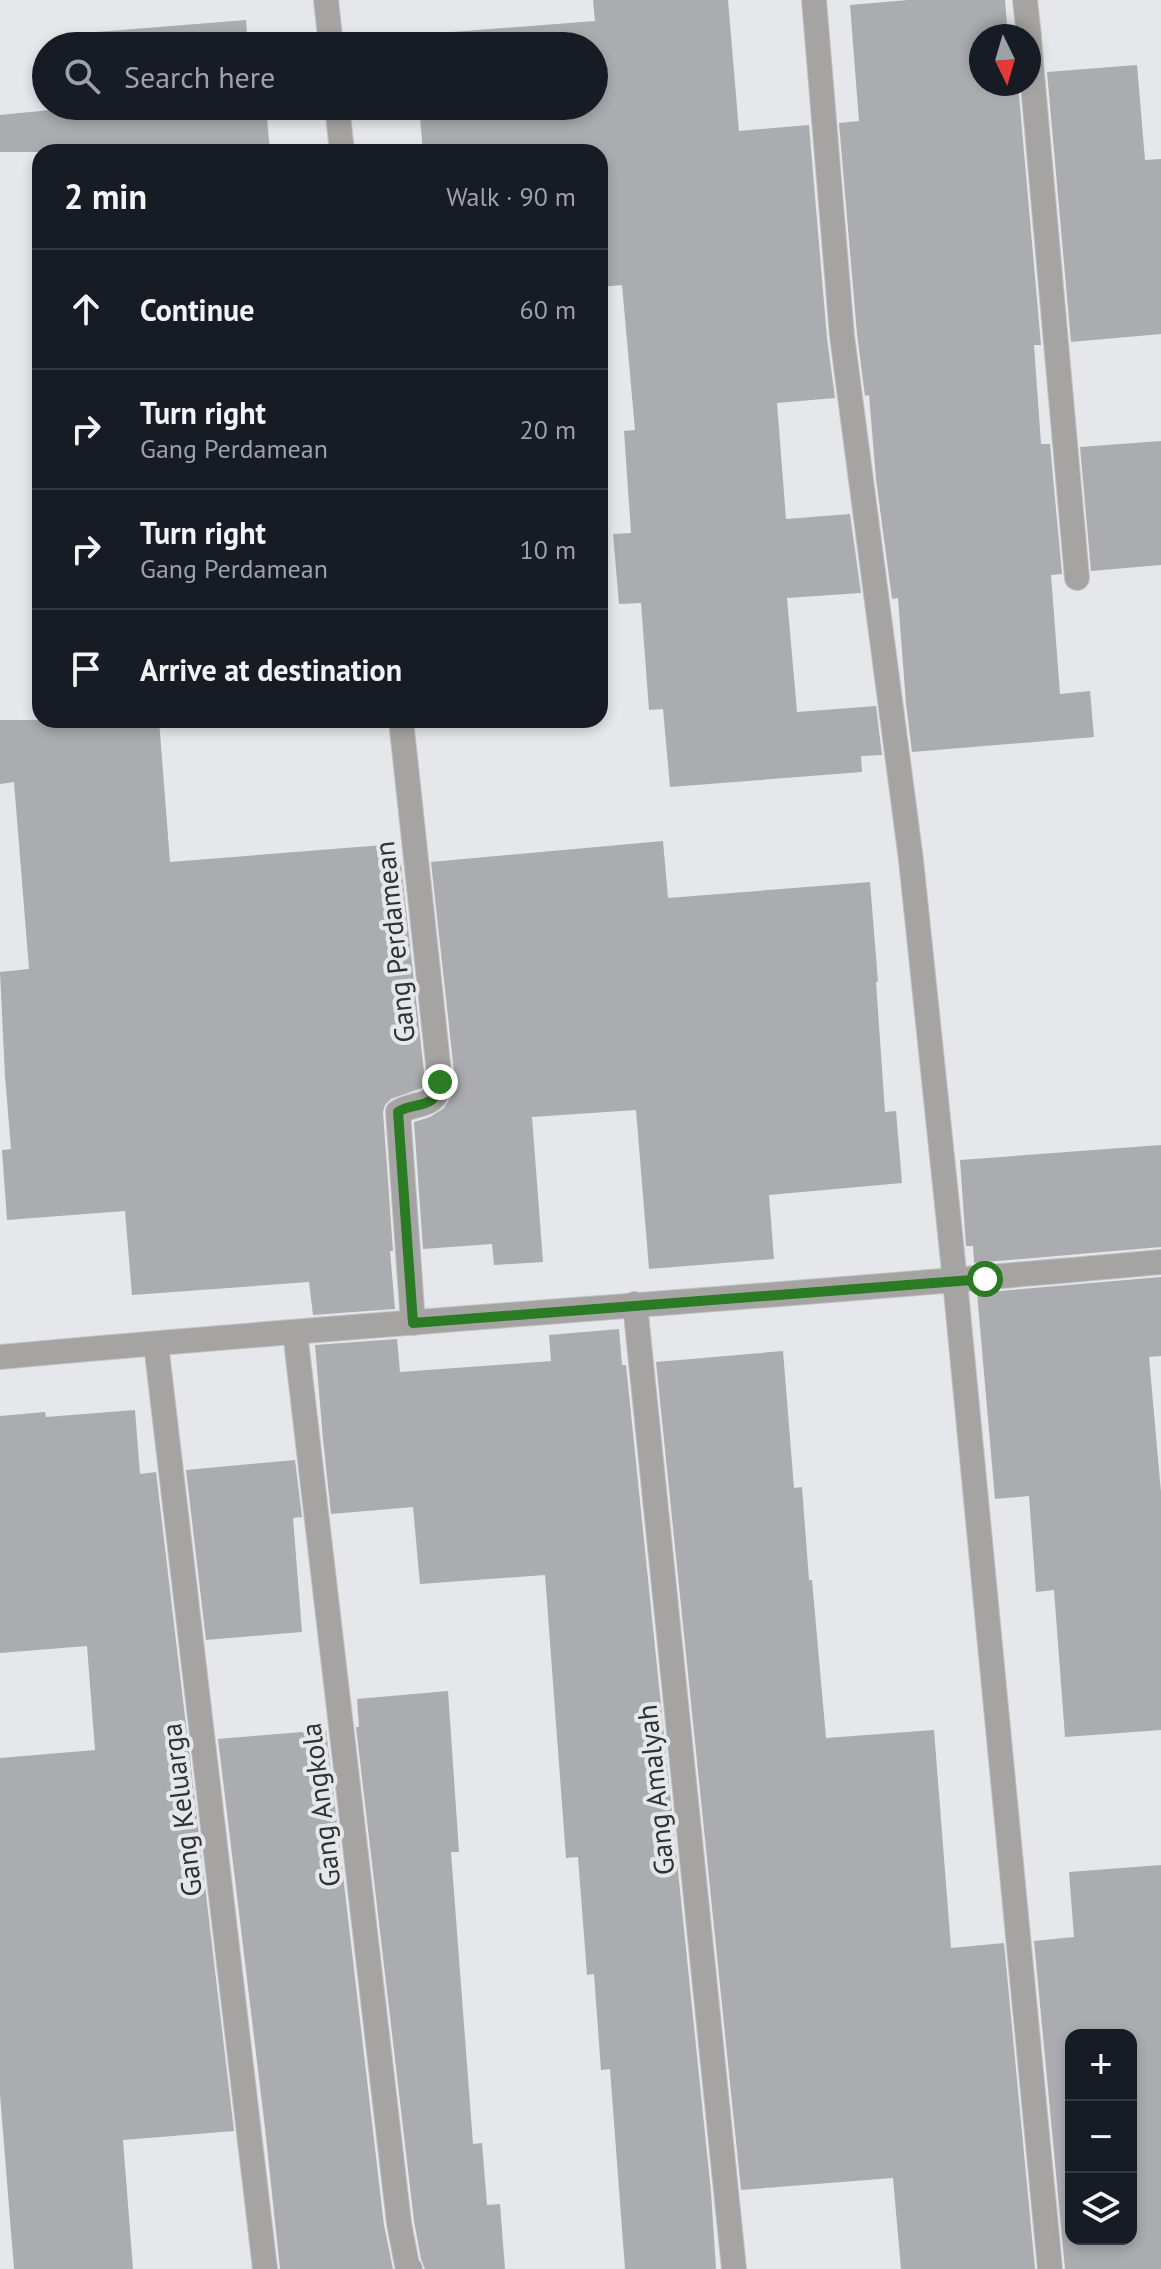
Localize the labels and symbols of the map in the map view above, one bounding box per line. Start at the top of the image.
north arrow [969,24,1041,96]
street label: Gang Perdamean [365,839,423,1045]
route end [422,1064,458,1100]
route start [967,1261,1003,1297]
street label: Gang Amalyah [628,1703,682,1877]
street label: Gang Keluarga [152,1721,210,1899]
street label: Gang Angkola [292,1721,348,1889]

